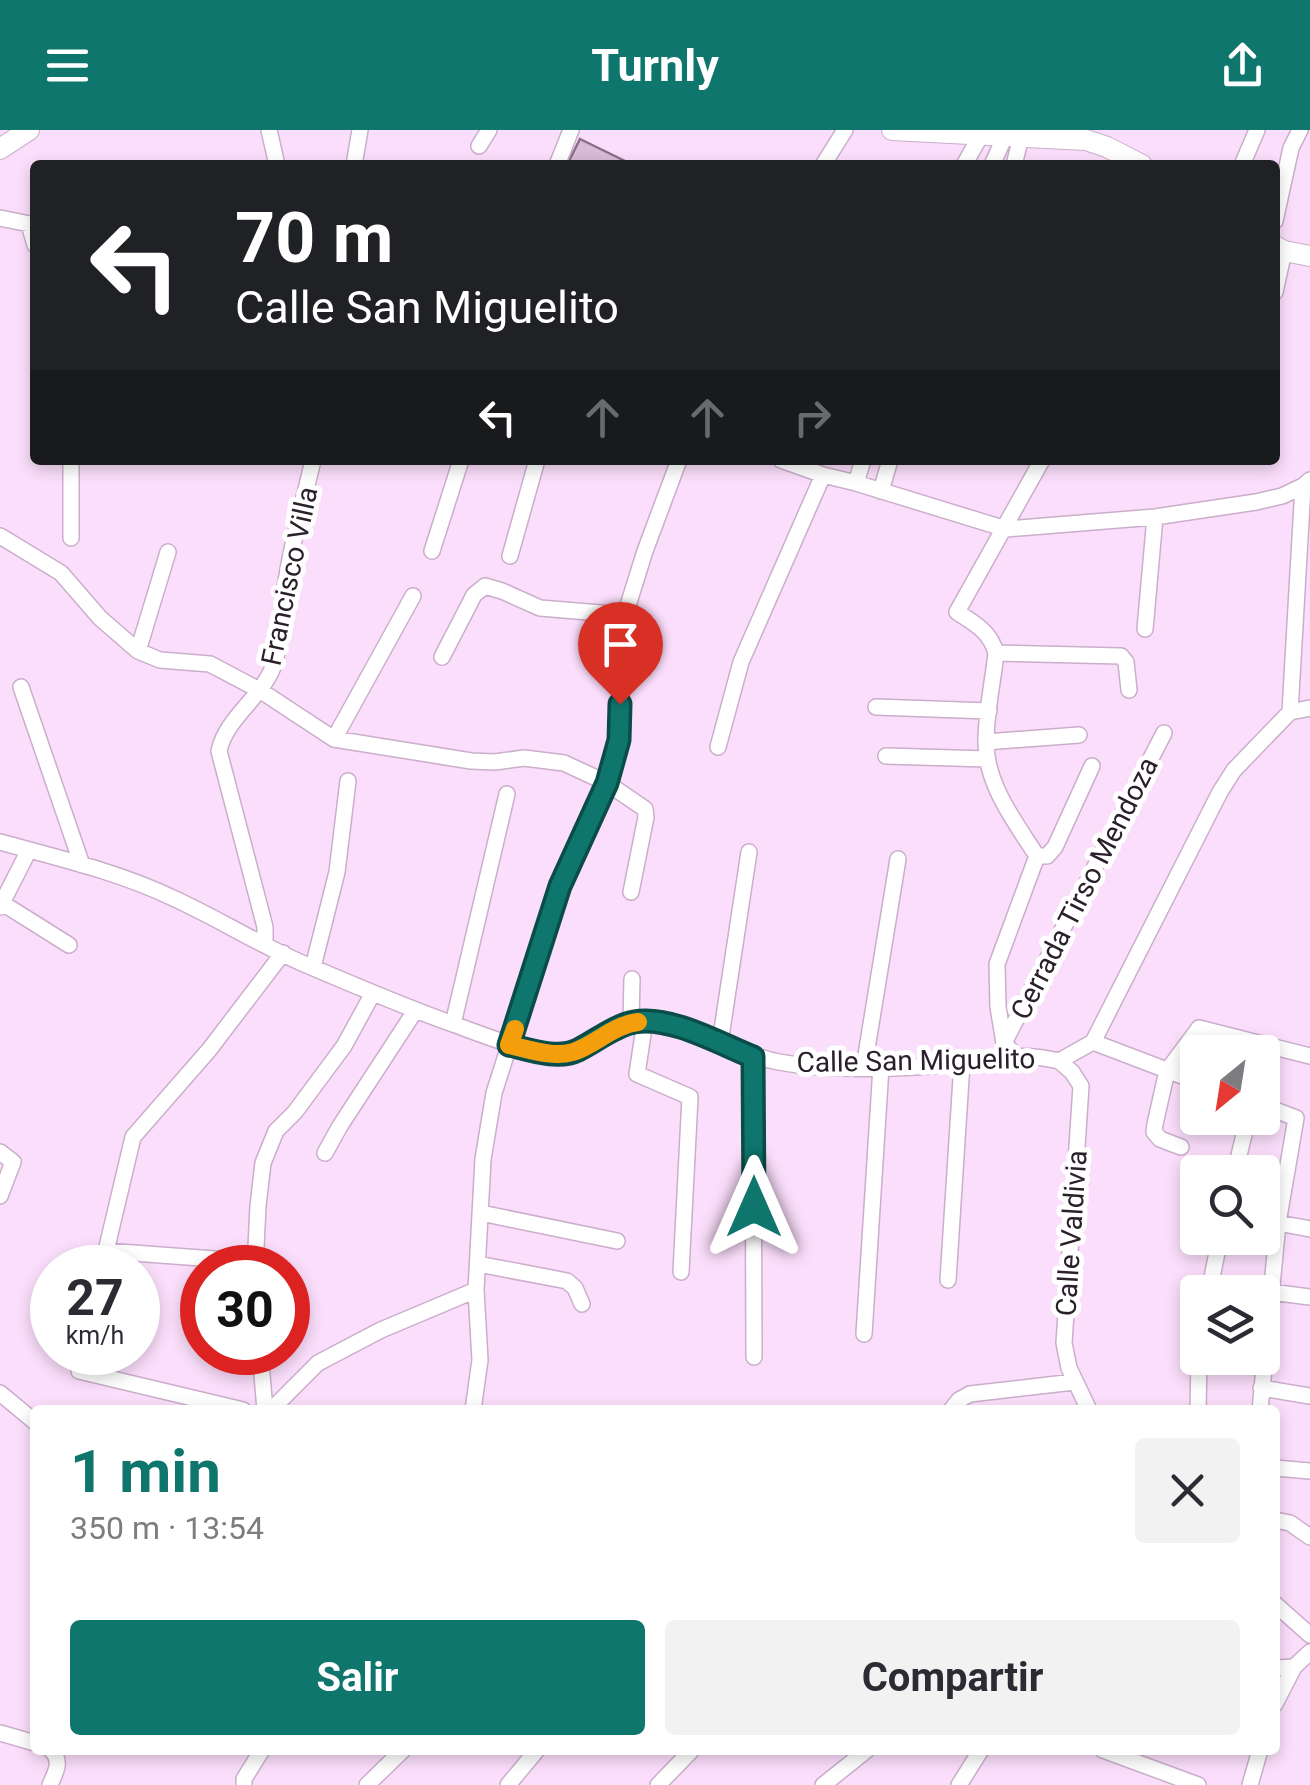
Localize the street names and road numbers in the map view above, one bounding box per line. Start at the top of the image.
street label: Francisco Villa [254,484,325,668]
street label: Cerrada Tirso Mendoza [1004,752,1165,1025]
street label: Calle San Miguelito [796,1042,1036,1079]
street label: Calle Valdivia [1049,1149,1094,1317]

